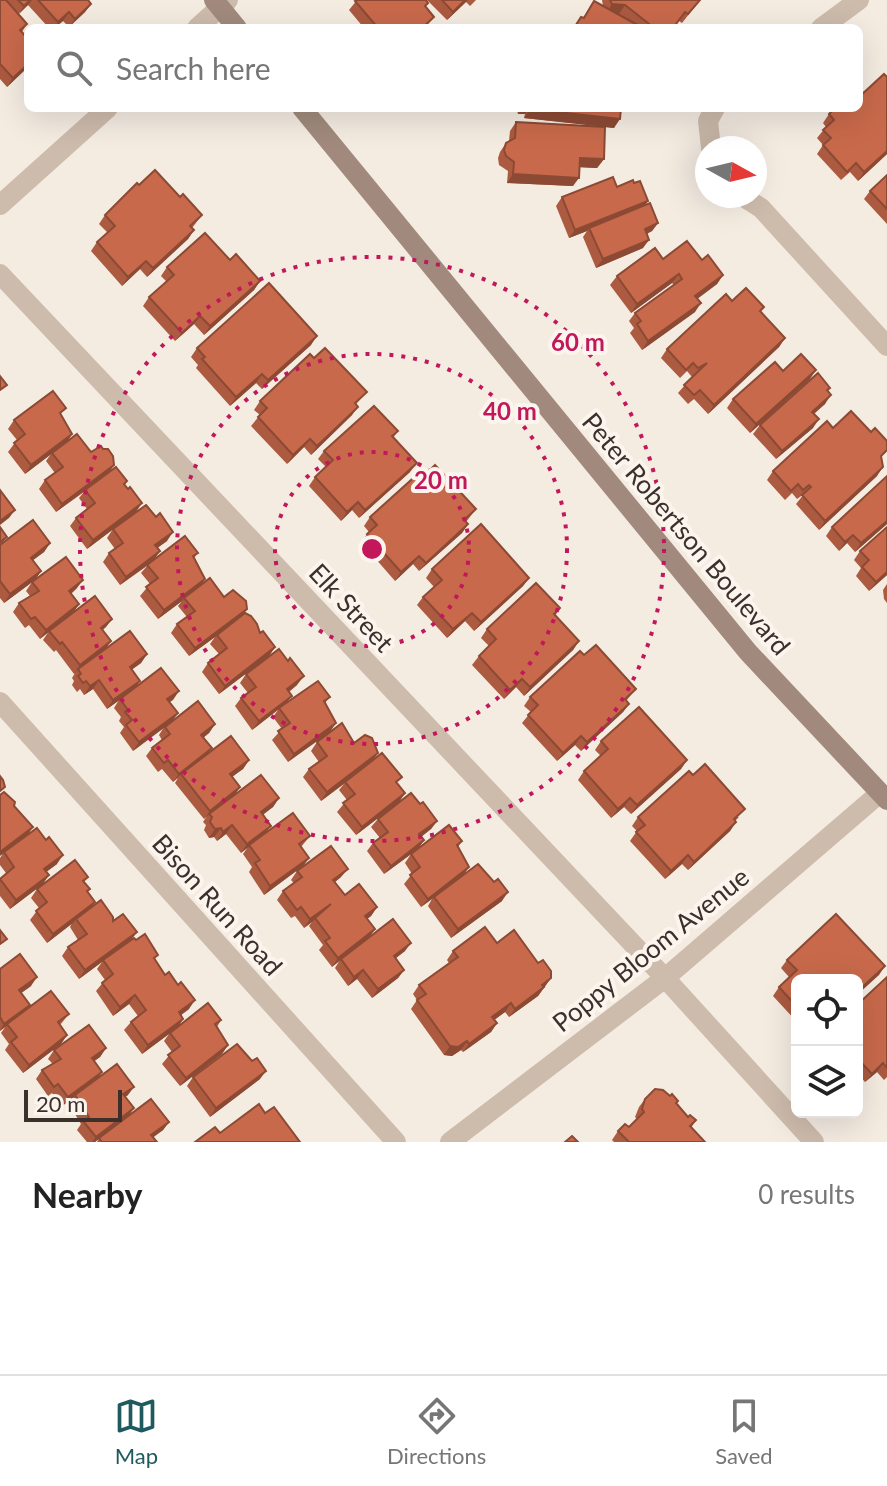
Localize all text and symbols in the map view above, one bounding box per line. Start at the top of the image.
search box [24,24,863,112]
icon: search [52,46,96,90]
text: Search here [116,50,271,86]
north arrow [695,136,767,208]
text: 60 m [551,327,605,356]
text: 40 m [483,396,537,425]
street label: Peter Robertson Boulevard [576,406,798,661]
text: 20 m [414,465,468,494]
centre of rings [358,535,386,563]
street label: Elk Street [303,556,401,659]
street label: Bison Run Road [146,827,290,982]
street label: Poppy Bloom Avenue [546,860,755,1038]
map controls [791,974,863,1118]
button: locate [791,974,863,1046]
button: layers [791,1046,863,1118]
scale bar [24,1086,122,1122]
text: 20 m [36,1090,85,1117]
text: Nearby [32,1174,143,1215]
text: 0 results [758,1178,855,1210]
tab: Map [114,1394,158,1469]
tab: Directions [387,1394,486,1469]
tab: Saved [715,1394,773,1469]

